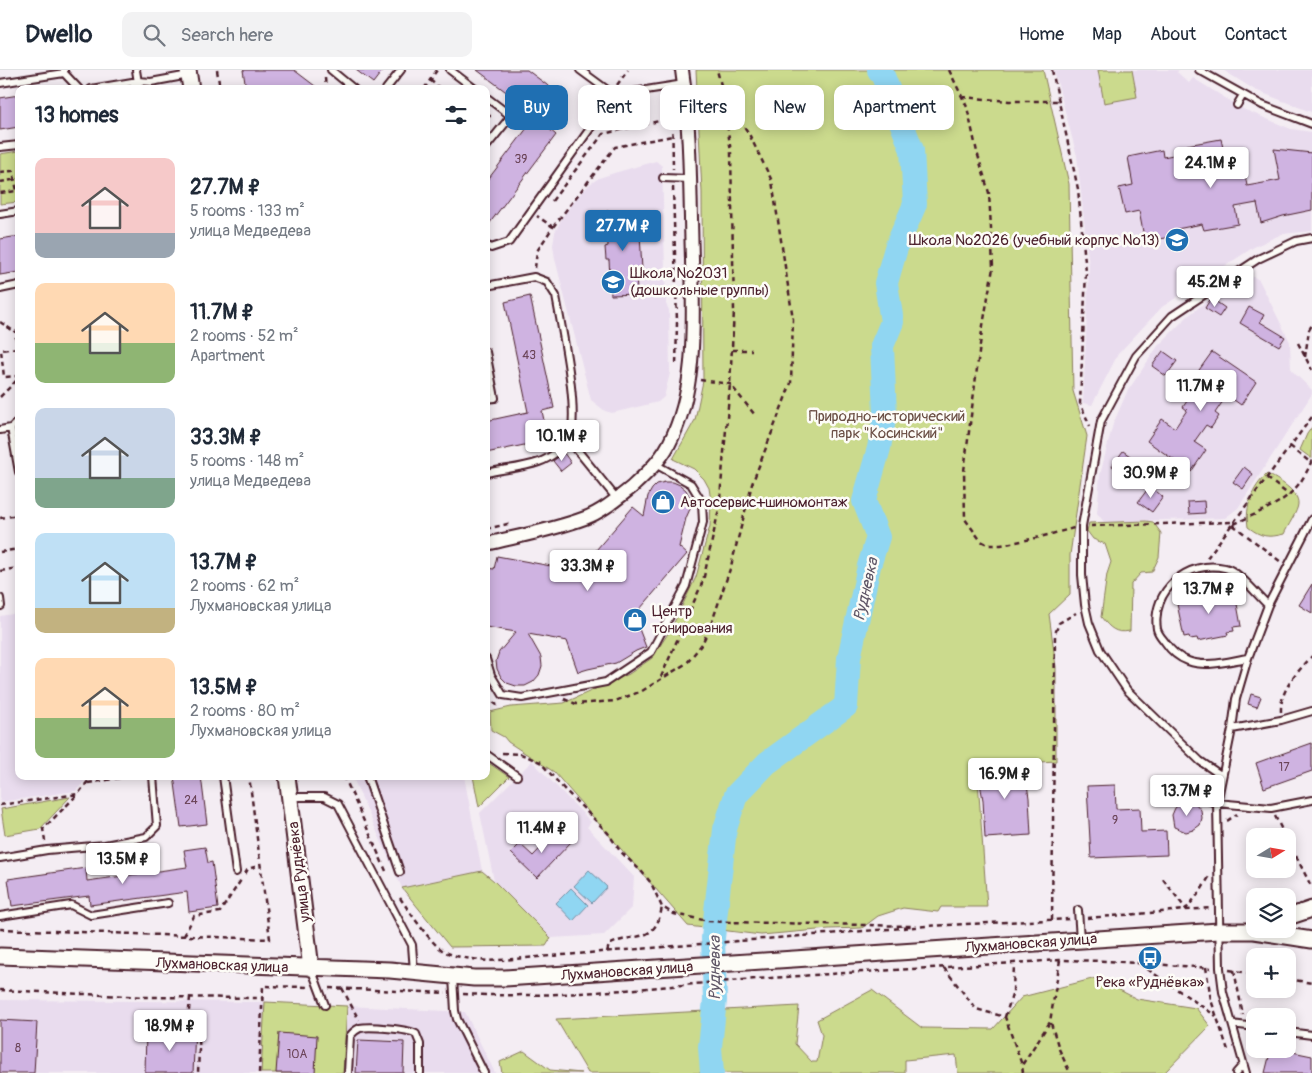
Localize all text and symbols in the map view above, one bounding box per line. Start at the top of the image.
search box [122,12,472,57]
text: Dwello [25,20,92,49]
icon: search [140,21,168,49]
text: Search here [180,23,273,47]
text: Home [1019,23,1064,46]
text: Map [1092,23,1122,46]
text: About [1150,23,1196,46]
text: Contact [1224,23,1287,46]
chip: Buy [505,85,568,130]
chip: Rent [578,85,650,130]
chip: Filters [660,85,745,130]
chip: New [755,85,824,130]
chip: Apartment [834,85,954,130]
icon: filters [442,101,470,129]
text: 13 homes [35,102,118,129]
pin: 24.1M ₽ [1165,146,1257,189]
house number: 39 [515,152,527,167]
text: 24.1M ₽ [1185,153,1237,173]
text: 27.7M ₽ [190,174,261,201]
icon: home [75,178,135,238]
text: 5 rooms · 133 m² [190,201,305,221]
pin: 27.7M ₽ [577,210,669,252]
text: 27.7M ₽ [596,216,650,236]
text: улица Медведева [190,221,311,241]
school or university icon: Школа №2026 (учебный корпус №13) [1164,227,1190,253]
place label: Школа №2026 (учебный корпус №13) [909,231,1160,250]
place label: Школа №2031 (дошкольные группы) [630,264,770,300]
pin: 45.2M ₽ [1169,266,1261,308]
school or university icon: Школа №2031 (дошкольные группы) [600,269,626,295]
text: 45.2M ₽ [1188,272,1243,292]
text: 11.7M ₽ [190,299,254,326]
icon: home [75,303,135,363]
text: 2 rooms · 52 m² [190,326,299,346]
text: Apartment [190,346,265,366]
house number: 43 [522,348,536,363]
pin: 11.7M ₽ [1155,370,1247,412]
text: 11.7M ₽ [1176,376,1226,396]
park label: Природно-исторический парк "Косинский" [809,407,965,443]
pin: 10.1M ₽ [516,420,608,462]
text: 33.3M ₽ [190,424,262,451]
text: 10.1M ₽ [536,426,588,446]
icon: home [75,428,135,488]
text: 5 rooms · 148 m² [190,451,304,471]
pin: 30.9M ₽ [1105,456,1197,499]
text: 30.9M ₽ [1123,463,1179,483]
text: улица Медведева [190,471,311,491]
shop icon: Автосервис+шиномонтаж [650,489,676,515]
place label: Автосервис+шиномонтаж [680,493,848,512]
text: 13.7M ₽ [190,549,258,576]
pin: 33.3M ₽ [542,550,634,592]
icon: home [75,553,135,613]
water label: Рудневка [849,554,883,623]
text: 33.3M ₽ [561,556,615,576]
pin: 13.7M ₽ [1163,572,1255,615]
text: 2 rooms · 62 m² [190,576,299,596]
text: 13.7M ₽ [1183,579,1235,599]
text: Лухмановская улица [190,596,332,616]
place label: Центр тонирования [652,602,732,638]
shop icon: Центр тонирования [622,607,648,633]
text: 13.5M ₽ [190,674,258,701]
icon: home [75,678,135,738]
text: 2 rooms · 80 m² [190,701,300,721]
text: Лухмановская улица [190,721,332,741]
pin: 16.9M ₽ [959,758,1051,800]
house number: 17 [1278,760,1290,775]
text: 16.9M ₽ [979,764,1031,784]
pin: 13.7M ₽ [1141,774,1233,817]
text: 13.7M ₽ [1161,781,1213,801]
house number: 24 [184,793,198,808]
pin: 11.4M ₽ [496,812,588,854]
house number: 9 [1112,813,1118,828]
text: 11.4M ₽ [517,818,567,838]
street label: улица Руднёвка [284,821,315,924]
north arrow [1246,828,1296,878]
map controls [1246,828,1296,1058]
pin: 13.5M ₽ [77,842,169,885]
text: 13.5M ₽ [97,849,149,869]
button: layers [1246,888,1296,938]
street label: Лухмановская улица [963,929,1098,958]
water label: Рудневка [705,935,725,1000]
bus stop icon: Река «Руднёвка» [1137,945,1163,971]
button: + [1246,948,1296,998]
street label: Лухмановская улица [154,954,289,977]
street label: Лухмановская улица [559,957,694,986]
place label: Река «Руднёвка» [1096,973,1205,992]
button: − [1246,1008,1296,1058]
pin: 18.9M ₽ [124,1010,216,1052]
text: 18.9M ₽ [145,1016,195,1036]
house number: 8 [15,1041,21,1056]
house number: 10А [287,1047,308,1062]

